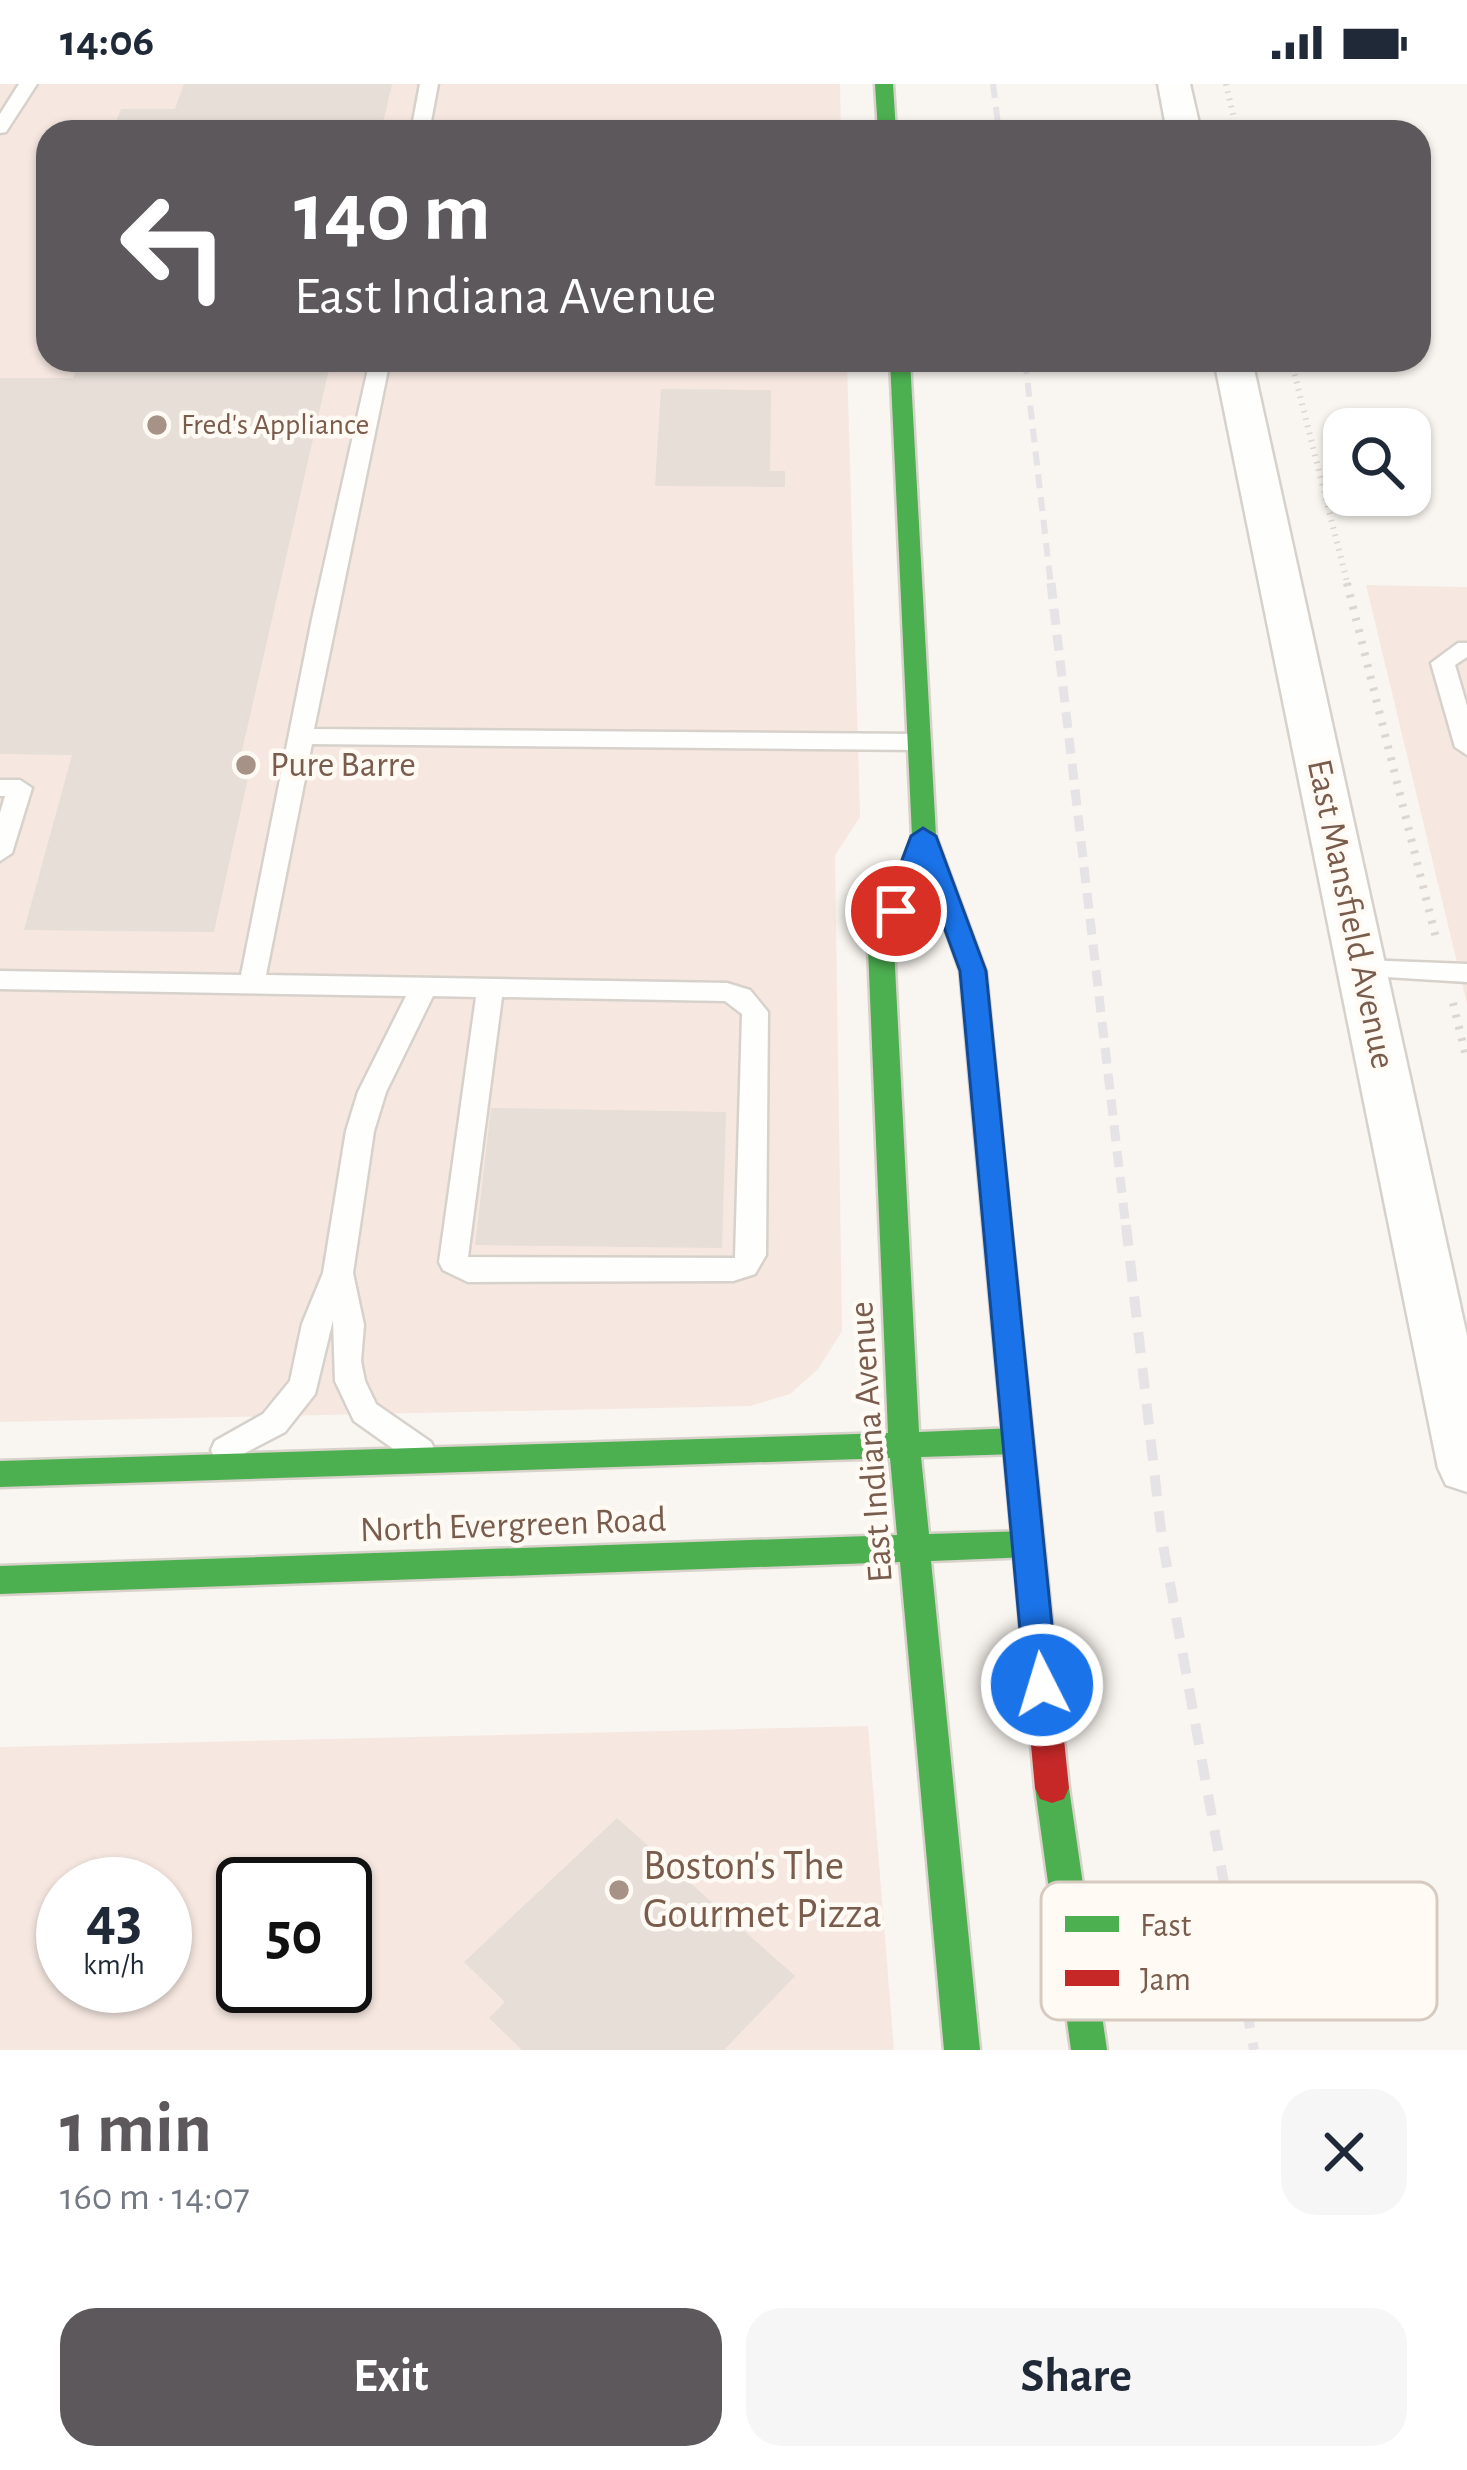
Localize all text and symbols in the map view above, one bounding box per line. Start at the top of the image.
text: 14:06 [60,19,154,64]
icon: left [96,168,252,324]
text: 140 m [294,172,491,256]
text: East Indiana Avenue [294,270,716,324]
map controls [1323,408,1431,516]
button: search [1323,408,1431,516]
place label: Fred's Appliance [181,410,369,440]
marker: Fred's Appliance [144,412,170,438]
place label: Pure Barre [270,747,416,783]
marker: Pure Barre [233,752,259,778]
street label: East Mansfield Avenue [1301,756,1401,1072]
pin [845,860,947,962]
icon: arrive [863,878,929,944]
street label: East Indiana Avenue [843,1300,899,1584]
street label: North Evergreen Road [359,1502,667,1548]
position arrow [979,1622,1105,1748]
place label: Boston's The Gourmet Pizza [643,1845,882,1935]
speed limit sign: 50 [216,1857,372,2013]
marker: Boston's The Gourmet Pizza [606,1877,632,1903]
legend [1041,1882,1437,2020]
text: 43 [86,1890,142,1950]
text: Fast [1140,1910,1192,1943]
text: km/h [83,1950,145,1980]
text: Jam [1140,1964,1191,1997]
button: close [1281,2089,1407,2215]
text: 1 min [60,2093,212,2165]
text: 160 m · 14:07 [60,2178,250,2217]
button: Exit [60,2308,722,2446]
button: Share [746,2308,1407,2446]

